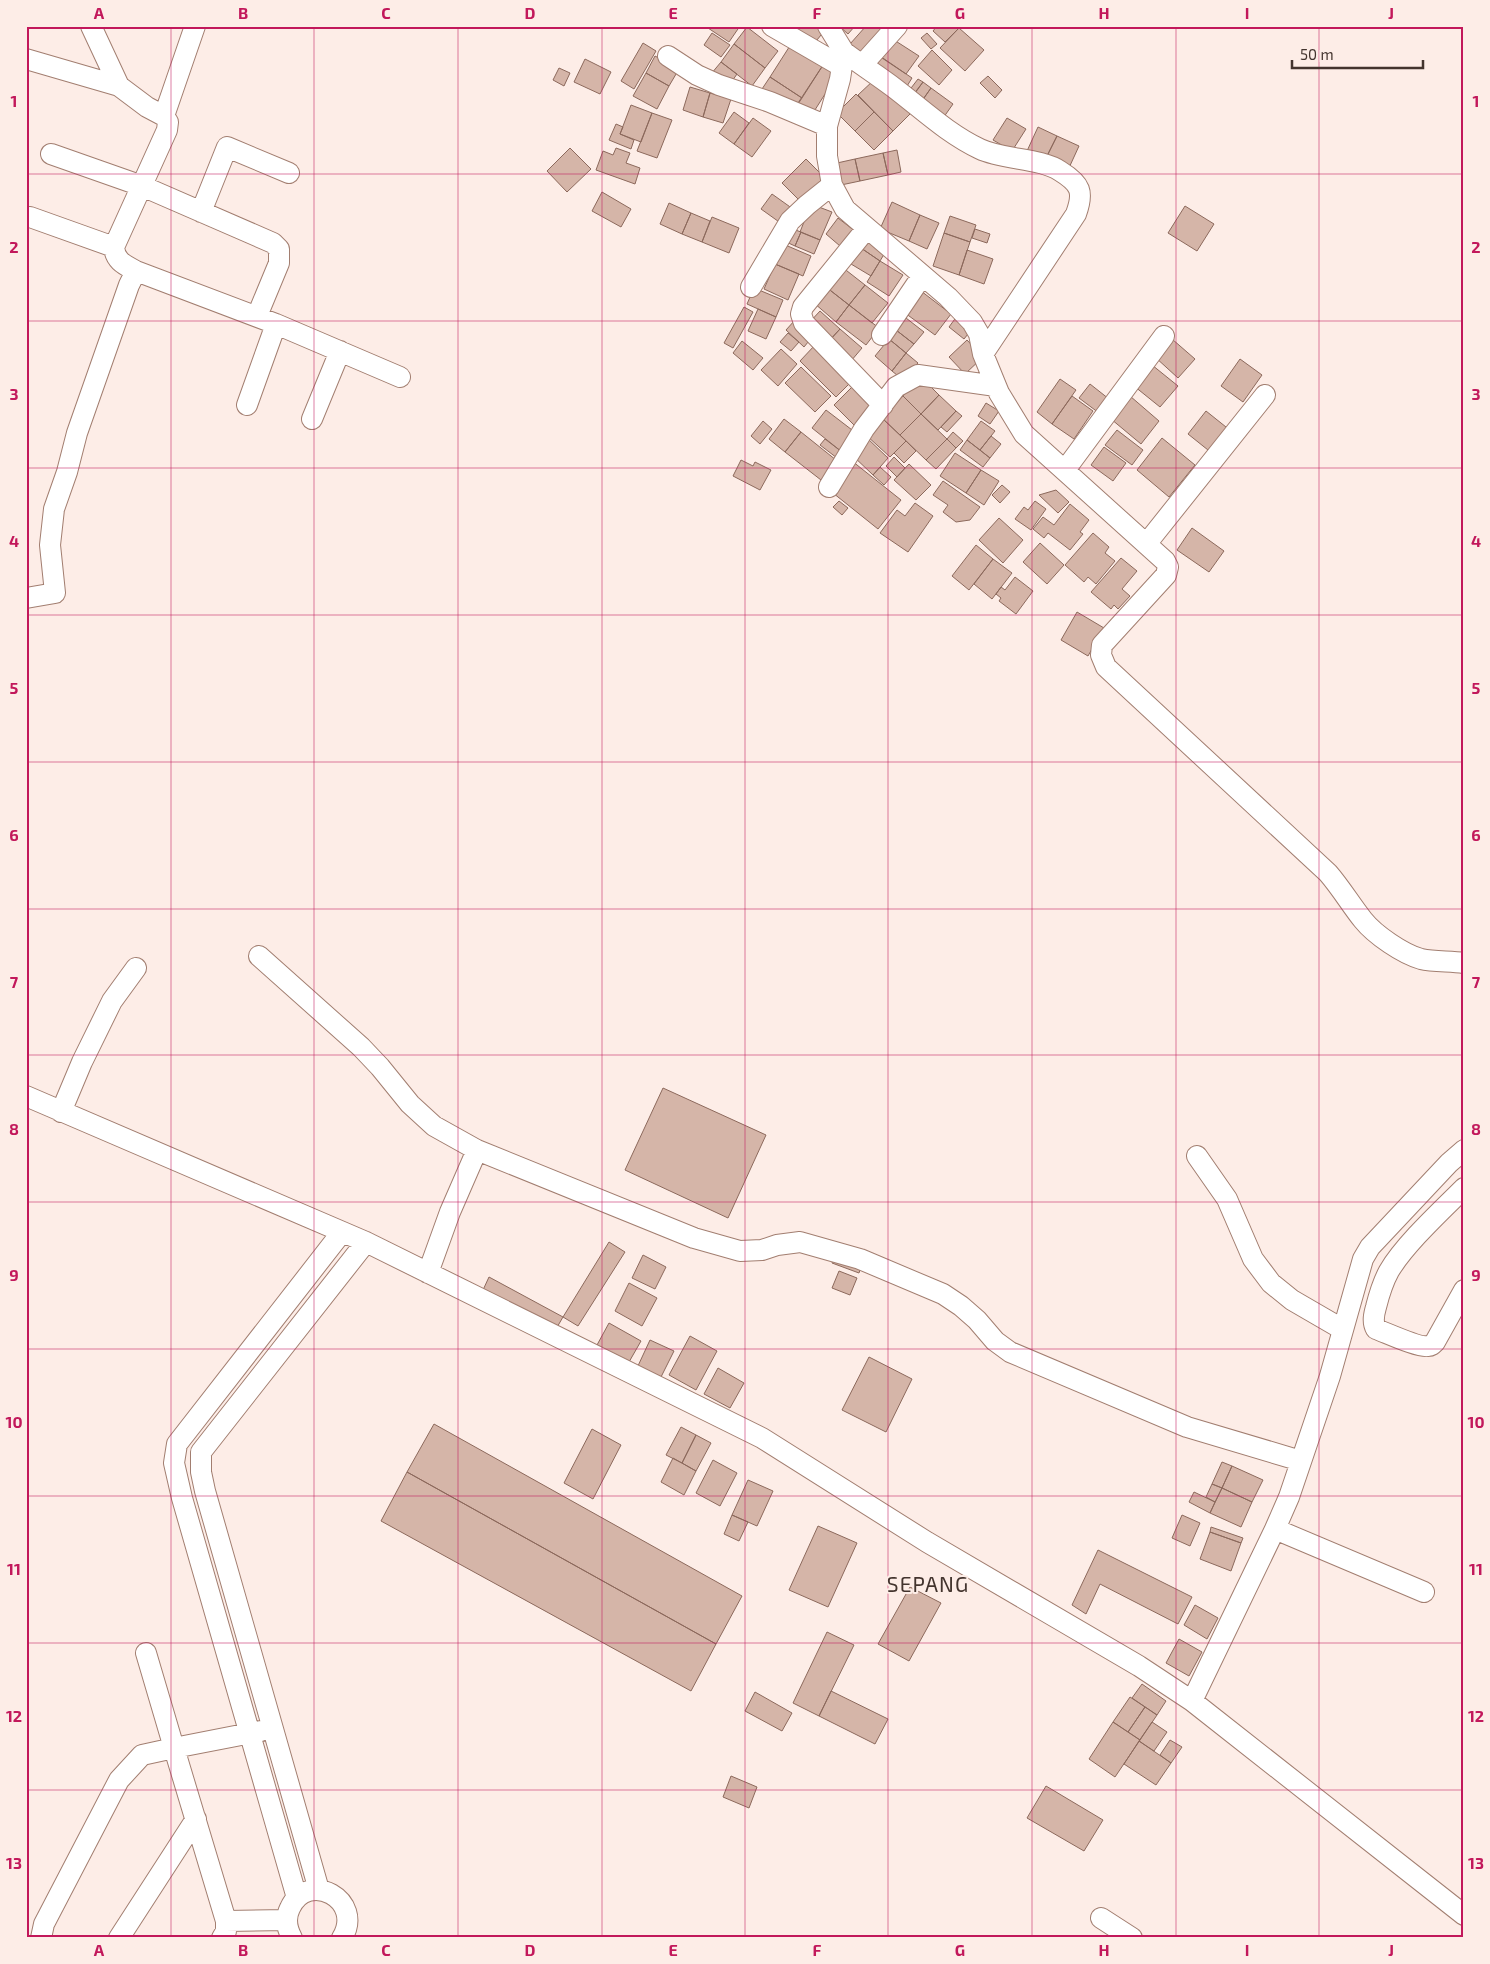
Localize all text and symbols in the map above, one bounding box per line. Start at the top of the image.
text: A [94,3,105,22]
text: B [238,3,248,22]
text: C [381,3,391,22]
text: D [525,3,536,22]
text: E [668,3,678,22]
text: F [813,3,822,22]
text: G [955,3,965,22]
text: H [1098,3,1110,22]
text: I [1245,3,1249,22]
text: J [1388,3,1394,22]
scale bar [1292,38,1424,70]
text: 50 m [1300,45,1334,63]
text: 1 [11,91,17,110]
text: 1 [1473,91,1479,110]
text: 2 [9,237,19,256]
text: 2 [1471,237,1481,256]
text: 3 [9,384,19,403]
text: 3 [1471,384,1481,403]
text: 4 [9,531,19,550]
text: 4 [1471,531,1481,550]
text: 5 [10,678,19,697]
text: 5 [1472,678,1481,697]
text: 6 [9,825,19,844]
text: 6 [1471,825,1481,844]
text: 7 [10,972,19,991]
text: 7 [1472,972,1481,991]
text: 8 [9,1119,19,1138]
text: 8 [1471,1119,1481,1138]
text: 9 [9,1265,19,1284]
text: 9 [1471,1265,1481,1284]
text: 10 [5,1412,23,1431]
text: 10 [1467,1412,1485,1431]
text: 11 [7,1559,21,1578]
text: 11 [1469,1559,1483,1578]
district label: SEPANG [887,1571,969,1596]
text: 12 [6,1706,22,1725]
text: 12 [1468,1706,1484,1725]
text: 13 [6,1853,22,1872]
text: 13 [1468,1853,1484,1872]
text: A [94,1940,105,1959]
text: B [238,1940,248,1959]
text: C [381,1940,391,1959]
text: D [525,1940,536,1959]
text: E [668,1940,678,1959]
text: F [813,1940,822,1959]
text: G [955,1940,965,1959]
text: H [1098,1940,1110,1959]
text: I [1245,1940,1249,1959]
text: J [1388,1940,1394,1959]

